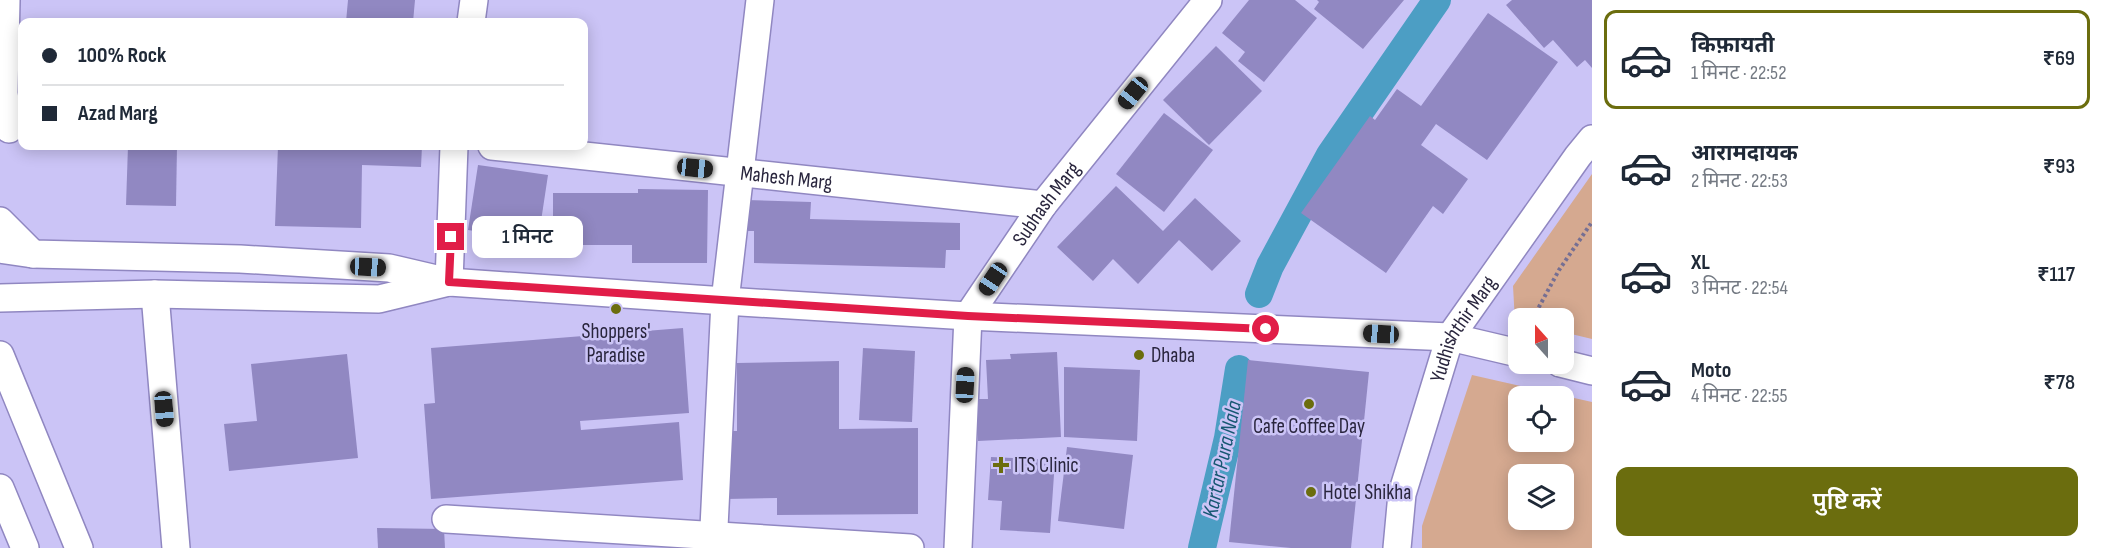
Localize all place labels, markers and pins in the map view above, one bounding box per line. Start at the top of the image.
marker: Shoppers' Paradise [609,302,623,316]
place label: Shoppers' Paradise [581,319,651,368]
place label: Dhaba [1151,343,1195,368]
marker: Dhaba [1132,348,1146,362]
marker: Cafe Coffee Day [1302,397,1316,411]
place label: Cafe Coffee Day [1253,414,1365,439]
place label: ITS Clinic [1014,453,1079,478]
marker: ITS Clinic [992,456,1010,474]
place label: Hotel Shikha [1323,480,1411,505]
marker: Hotel Shikha [1304,485,1318,499]

